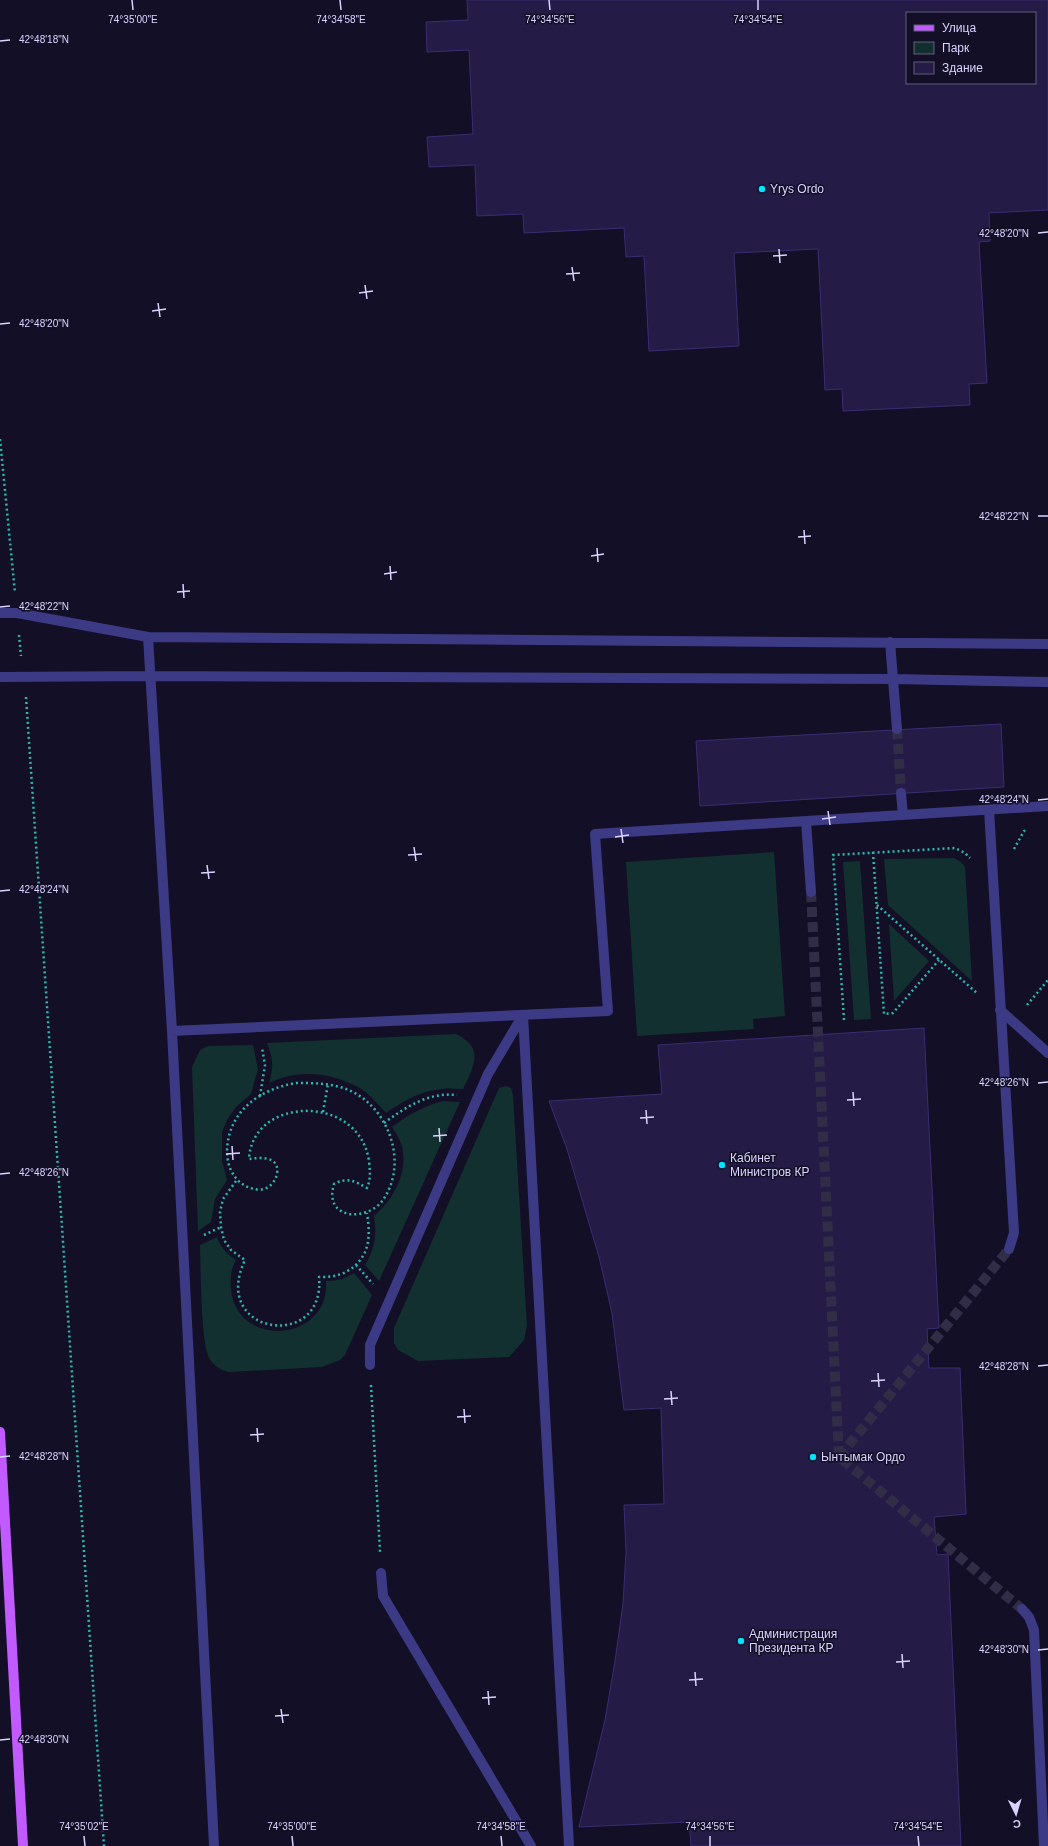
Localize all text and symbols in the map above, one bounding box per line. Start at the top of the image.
legend [906,12,1036,84]
text: 74°35'00"E [108,14,158,25]
text: 74°34'58"E [316,14,366,25]
text: 74°34'56"E [525,14,575,25]
text: 74°34'54"E [733,14,783,25]
text: Улица [942,21,976,35]
text: 42°48'18"N [19,34,69,45]
text: Парк [942,41,970,55]
text: Здание [942,61,983,75]
place label: Yrys Ordo [770,182,824,196]
marker: Yrys Ordo [757,184,767,194]
text: 42°48'20"N [979,228,1029,239]
text: 42°48'20"N [19,318,69,329]
text: 42°48'22"N [979,511,1029,522]
text: 42°48'22"N [19,601,69,612]
text: 42°48'24"N [979,794,1029,805]
text: 42°48'24"N [19,884,69,895]
text: 42°48'26"N [979,1077,1029,1088]
place label: Кабинет Министров КР [730,1151,810,1179]
marker: Кабинет Министров КР [717,1160,727,1170]
text: 42°48'26"N [19,1167,69,1178]
text: 42°48'28"N [979,1361,1029,1372]
place label: Ынтымак Ордо [821,1450,906,1464]
text: 42°48'28"N [19,1451,69,1462]
marker: Ынтымак Ордо [808,1452,818,1462]
place label: Администрация Президента КР [749,1627,837,1655]
marker: Администрация Президента КР [736,1636,746,1646]
text: 42°48'30"N [979,1644,1029,1655]
text: 42°48'30"N [19,1734,69,1745]
north arrow [996,1794,1036,1834]
text: С [1012,1818,1021,1830]
text: 74°35'02"E [59,1821,109,1832]
text: 74°35'00"E [267,1821,317,1832]
text: 74°34'58"E [476,1821,526,1832]
text: 74°34'56"E [685,1821,735,1832]
text: 74°34'54"E [893,1821,943,1832]

